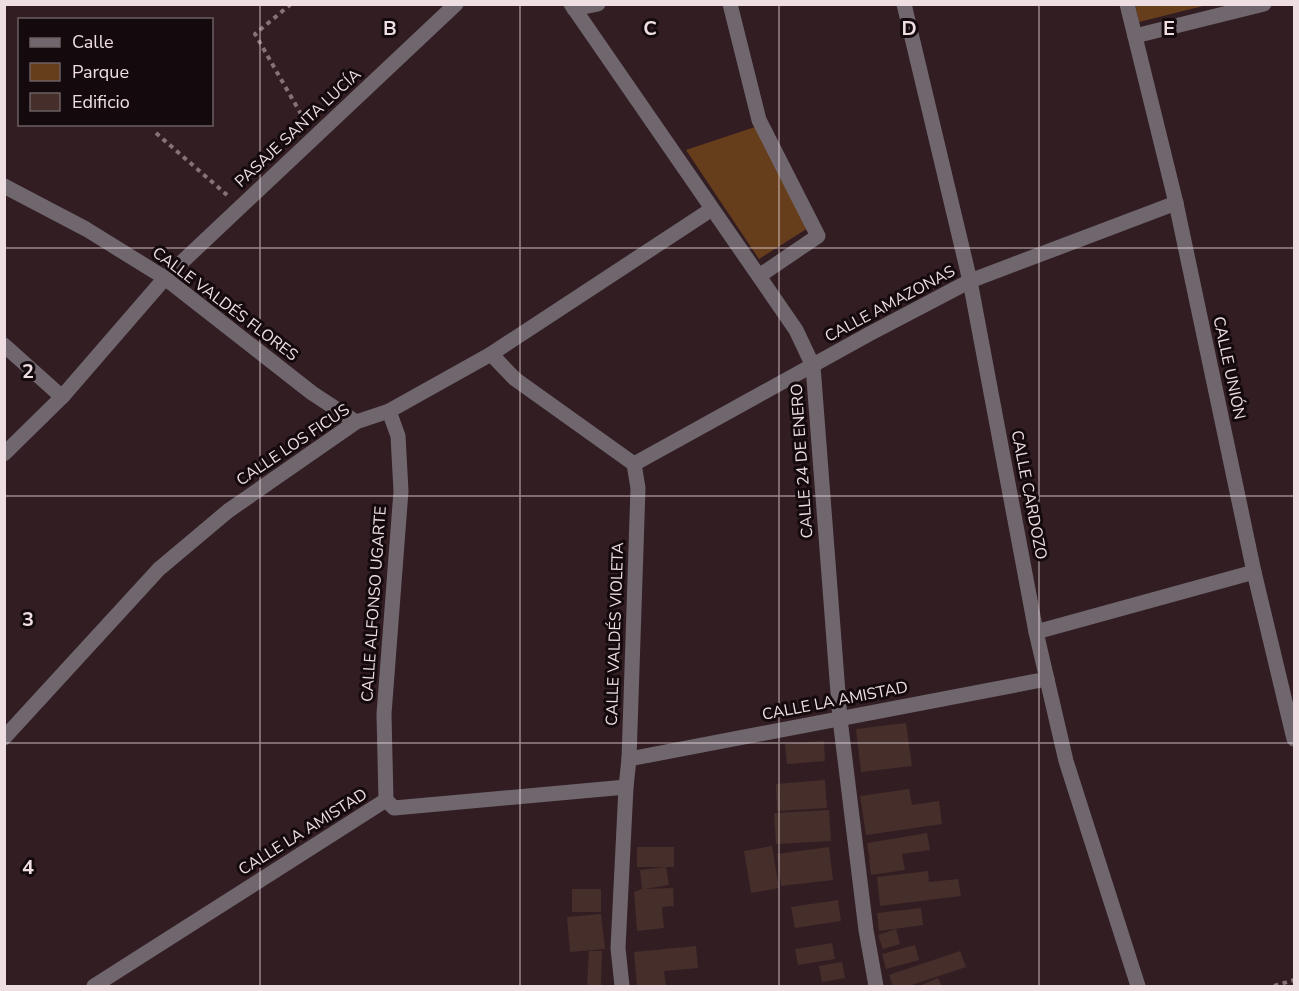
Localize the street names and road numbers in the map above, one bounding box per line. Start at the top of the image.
street label: PASAJE SANTA LUCÍA [230,63,366,192]
street label: CALLE VALDÉS FLORES [148,242,303,366]
street label: CALLE AMAZONAS [821,260,959,348]
street label: CALLE UNIÓN [1207,315,1251,421]
street label: CALLE 24 DE ENERO [786,383,818,539]
street label: CALLE LOS FICUS [232,399,354,491]
street label: CALLE CARDOZO [1006,429,1052,561]
street label: CALLE ALFONSO UGARTE [356,505,392,703]
street label: CALLE VALDÉS VIOLETA [601,541,629,726]
street label: CALLE LA AMISTAD [760,676,910,726]
street label: CALLE LA AMISTAD [234,783,372,881]

